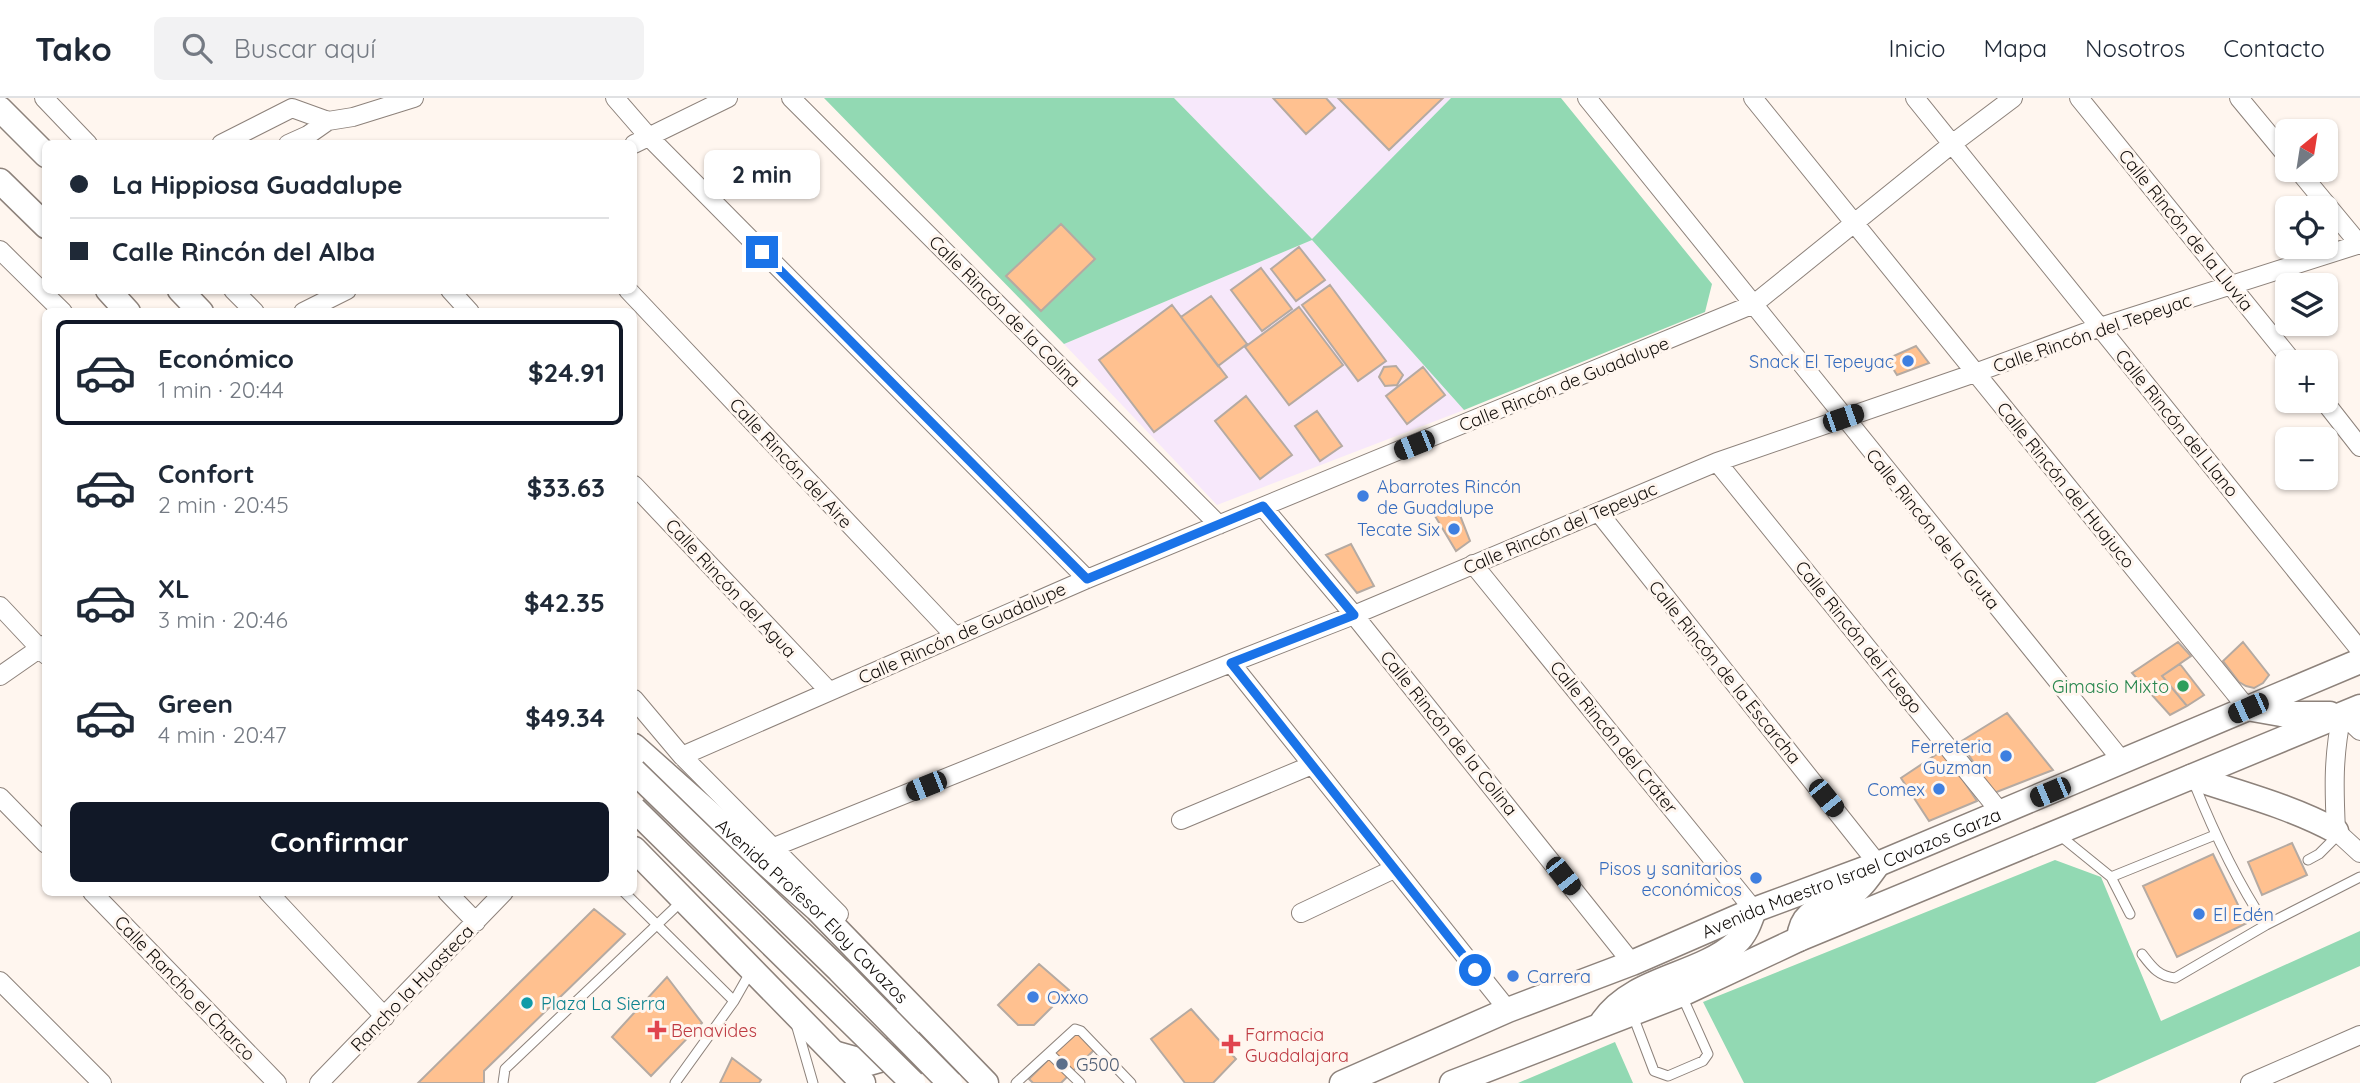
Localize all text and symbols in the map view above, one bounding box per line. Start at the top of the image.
search box [154,17,644,80]
text: Tako [35,28,112,69]
icon: search [178,29,216,67]
text: Buscar aquí [234,32,376,65]
text: Inicio [1888,33,1946,63]
text: Mapa [1984,33,2047,63]
text: Nosotros [2085,33,2185,63]
text: Contacto [2223,33,2325,63]
north arrow [2275,119,2338,182]
map controls [2275,119,2338,490]
street label: Calle Rincón de la Lluvia [2114,144,2258,316]
callout: 2 min [704,150,820,200]
text: 2 min [732,160,792,189]
text: La Hippiosa Guadalupe [112,168,403,201]
button: locate [2275,196,2338,259]
street label: Calle Rincón de la Colina [924,230,1086,392]
text: Calle Rincón del Alba [112,235,375,268]
route end [746,236,778,268]
button: layers [2275,273,2338,336]
street label: Calle Rincón del Tepeyac [1990,288,2194,378]
street label: Calle Rincón de Guadalupe [1456,331,1672,437]
icon: car [74,341,137,404]
text: Económico [158,342,294,375]
street label: Calle Rincón del Llano [2110,344,2244,502]
place label: Snack El Tepeyac [1749,350,1894,373]
button: + [2275,350,2338,413]
marker: Snack El Tepeyac [1900,353,1916,369]
text: $24.91 [528,356,605,389]
text: 1 min · 20:44 [158,375,284,404]
street label: Calle Rincón del Aire [725,393,857,533]
street label: Calle Rincón del Huajuco [1992,397,2140,573]
car [1820,401,1867,435]
car [1391,427,1438,463]
button: − [2275,427,2338,490]
street label: Calle Rincón de la Gruta [1861,444,2005,614]
icon: car [74,456,137,519]
text: Confort [158,457,255,490]
text: $33.63 [527,471,605,504]
place label: Abarrotes Rincón de Guadalupe [1377,475,1521,519]
street label: Calle Rincón del Tepeyac [1460,477,1660,579]
marker: Abarrotes Rincón de Guadalupe [1355,488,1371,504]
text: 2 min · 20:45 [158,490,289,519]
street label: Calle Rincón del Agua [661,514,801,662]
place label: Tecate Six [1357,518,1440,541]
marker: Tecate Six [1446,521,1462,537]
street label: Calle Rincón del Fuego [1790,556,1928,718]
icon: car [74,571,137,634]
text: XL [158,572,190,605]
street label: Calle Rincón de la Escarcha [1644,576,1806,768]
street label: Calle Rincón de Guadalupe [855,577,1069,689]
text: $42.35 [524,586,605,619]
text: 3 min · 20:46 [158,605,288,634]
street label: Calle Rincón de la Colina [1375,646,1523,820]
street label: Calle Rincón del Cráter [1545,656,1683,818]
place label: Gimasio Mixto [2052,675,2169,698]
marker: Gimasio Mixto [2175,678,2191,694]
icon: car [74,686,137,749]
text: Green [158,687,233,720]
car [2225,690,2272,726]
text: $49.34 [525,701,605,734]
text: 4 min · 20:47 [158,720,287,749]
place label: Ferreteria Guzman [1910,735,1992,779]
marker: Ferreteria Guzman [1998,748,2014,764]
car [903,768,950,804]
car [2027,774,2074,810]
car [1805,775,1848,821]
place label: Comex [1867,778,1925,801]
marker: Comex [1931,781,1947,797]
button: Confirmar [70,802,609,882]
street label: Avenida Maestro Israel Cavazos Garza [1698,802,2004,943]
street label: Avenida Profesor Eloy Cavazos [711,813,914,1008]
car [1542,853,1585,899]
place label: Pisos y sanitarios económicos [1599,857,1742,901]
marker: Pisos y sanitarios económicos [1748,870,1764,886]
place label: El Edén [2213,903,2274,926]
marker: El Edén [2191,906,2207,922]
street label: Calle Rancho el Charco [110,910,260,1066]
street label: Rancho la Huasteca [345,920,479,1056]
route start [1459,954,1491,986]
place label: Carrera [1527,965,1591,988]
marker: Carrera [1505,968,1521,984]
place label: Oxxo [1047,986,1089,1009]
marker: Oxxo [1025,989,1041,1005]
place label: Plaza La Sierra [541,992,665,1015]
marker: Plaza La Sierra [519,995,535,1011]
place label: Benavides [671,1019,757,1042]
marker: Benavides [649,1022,665,1038]
place label: Farmacia Guadalajara [1245,1023,1349,1067]
marker: Farmacia Guadalajara [1223,1036,1239,1052]
place label: G500 [1076,1053,1120,1076]
marker: G500 [1054,1056,1070,1072]

